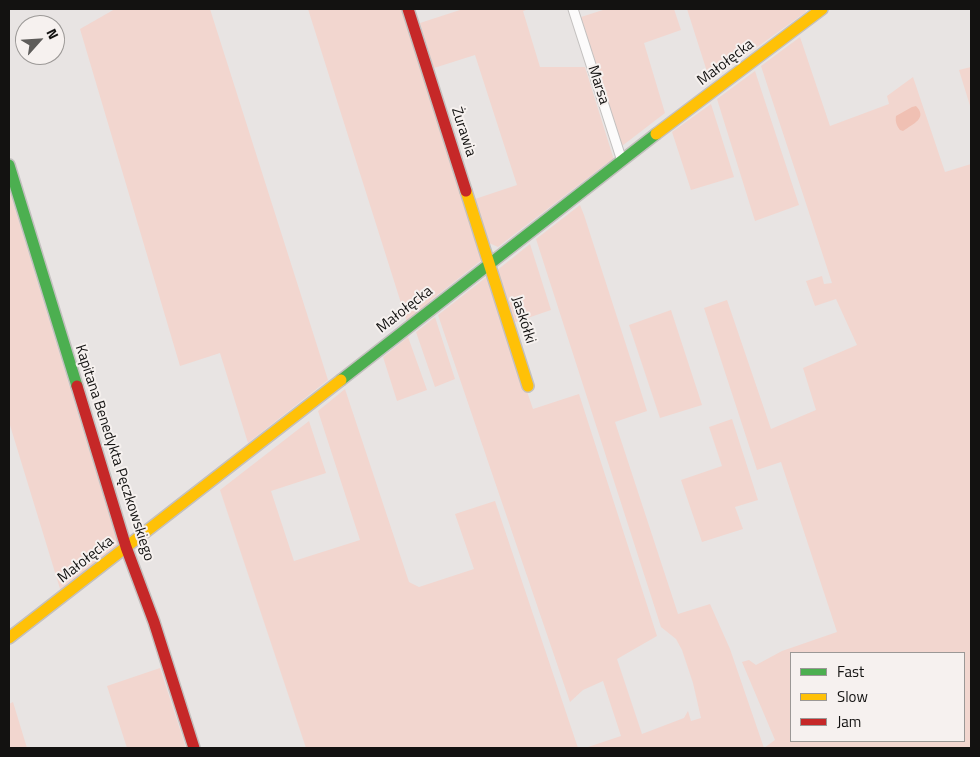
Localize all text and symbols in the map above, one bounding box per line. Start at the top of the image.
north arrow [15,15,65,65]
text: N [41,25,65,43]
street label: Małołęcka [694,36,758,90]
street label: Marsa [583,63,613,107]
street label: Żurawia [447,105,479,159]
street label: Małołęcka [373,283,437,337]
street label: Jaskółki [507,294,539,346]
street label: Kapitana Benedykta Pęczkowskiego [70,343,158,563]
street label: Małołęcka [54,533,118,587]
legend [790,652,965,742]
text: Fast [837,660,864,683]
text: Slow [837,685,868,708]
text: Jam [837,710,861,733]

